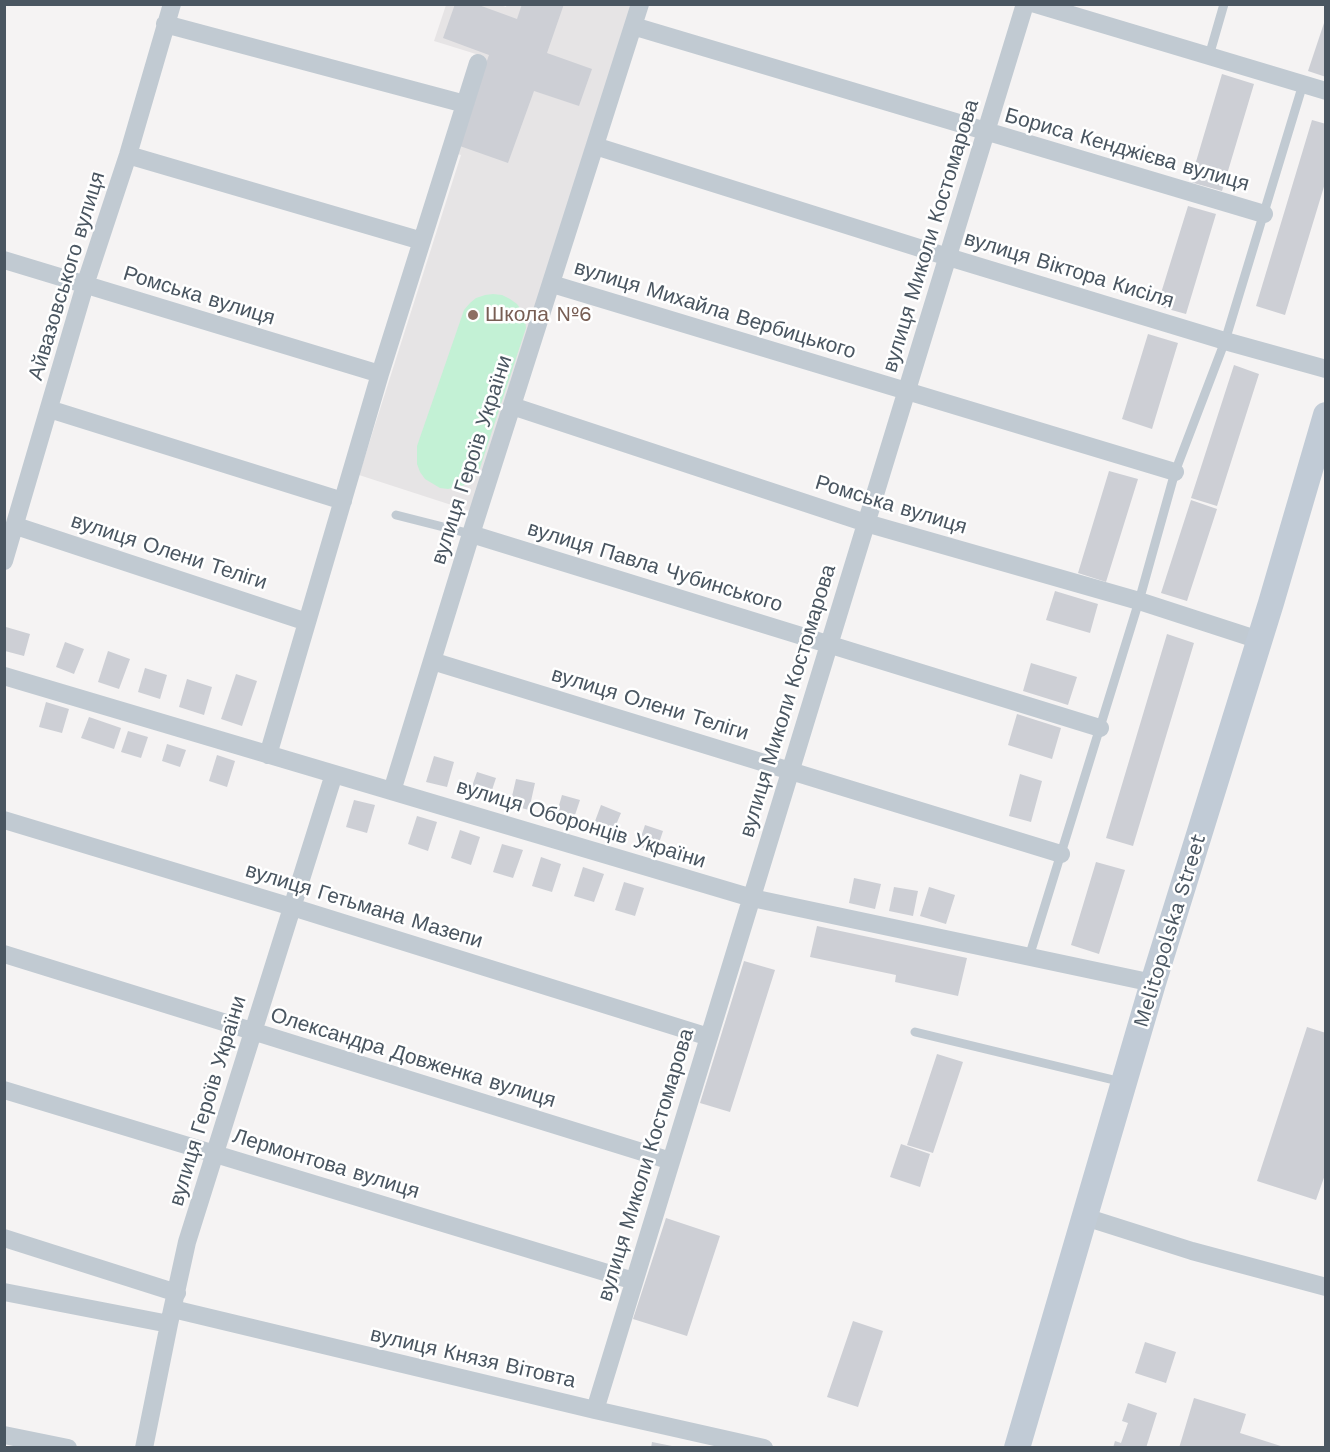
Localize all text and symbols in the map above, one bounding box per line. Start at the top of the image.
street label: вулиця Миколи Костомарова [877,97,985,375]
street label: Бориса Кенджієва вулиця [1002,103,1252,197]
street label: Айвазовського вулиця [23,169,111,383]
street label: вулиця Віктора Кисіля [961,226,1177,314]
street label: вулиця Михайла Вербицького [571,255,859,365]
street label: Ромська вулиця [120,261,278,331]
place label: Школа №6 [485,302,592,328]
marker: Школа №6 [466,308,480,322]
street label: вулиця Героїв України [426,352,518,568]
street label: Ромська вулиця [812,470,970,540]
street label: вулиця Олени Теліги [68,508,270,596]
street label: вулиця Павла Чубинського [524,516,786,618]
street label: вулиця Миколи Костомарова [734,562,842,840]
street label: вулиця Олени Теліги [548,662,752,746]
street label: вулиця Оборонців України [453,774,709,874]
street label: Melitopolska Street [1129,831,1211,1031]
street label: вулиця Гетьмана Мазепи [242,858,486,954]
street label: вулиця Героїв України [164,993,252,1209]
street label: Олександра Довженка вулиця [267,1003,559,1113]
street label: вулиця Миколи Костомарова [592,1026,700,1304]
street label: Лермонтова вулиця [230,1124,422,1204]
street label: вулиця Князя Вітовта [368,1322,578,1394]

